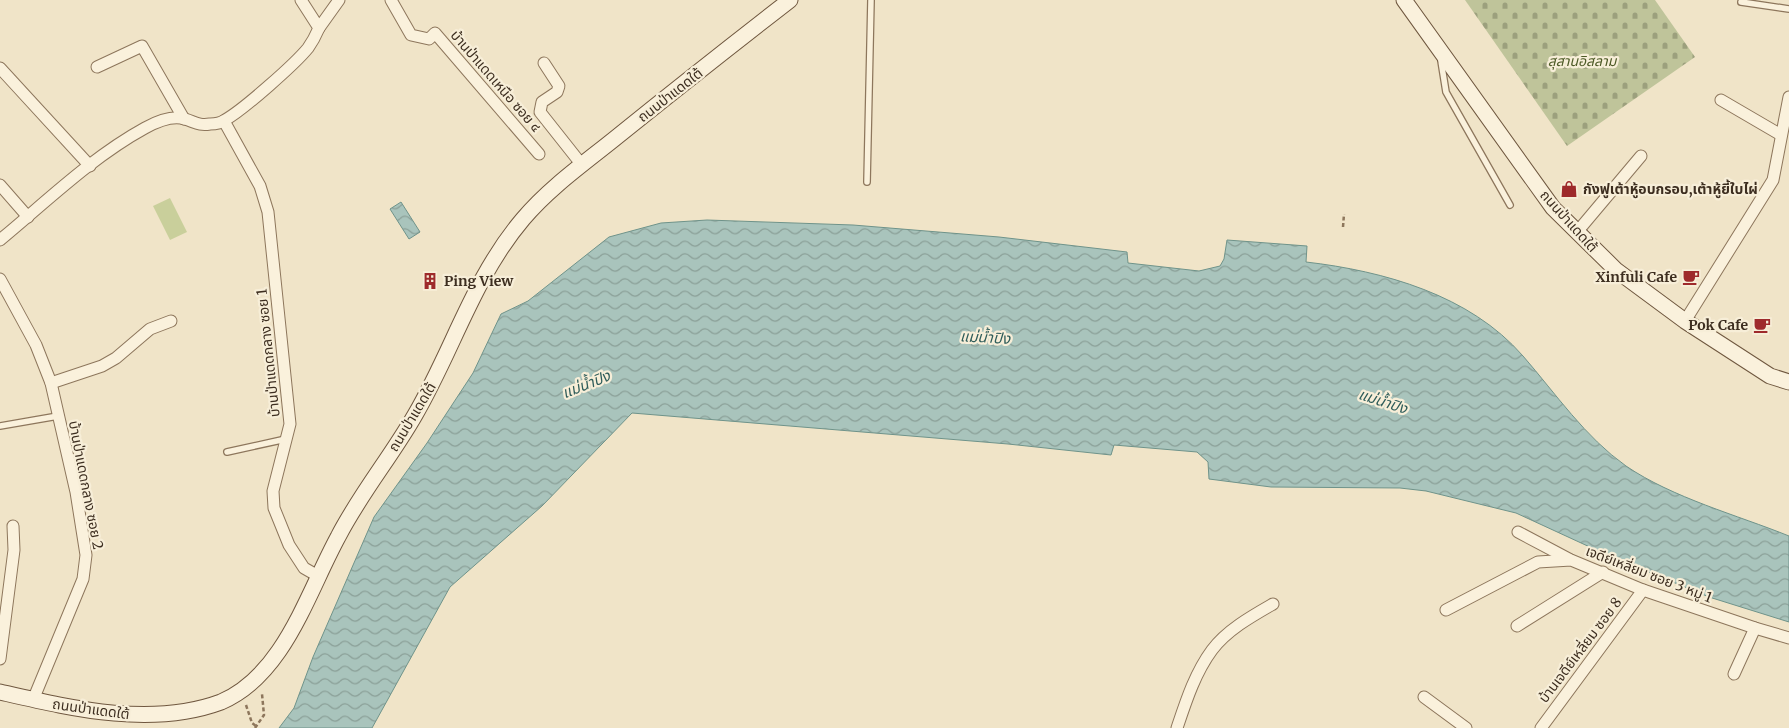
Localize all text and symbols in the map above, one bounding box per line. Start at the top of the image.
street label: บ้านป่าแดดเหนือ ซอย ๔ [447,26,545,136]
park label: สุสานอิสลาม [1548,52,1618,70]
street label: ถนนป่าแดดใต้ [634,64,706,126]
shop icon: กังฟูเต้าหู้อบกรอบ,เต้าหู้ยี้ใบไผ่ [1559,179,1579,199]
place label: กังฟูเต้าหู้อบกรอบ,เต้าหู้ยี้ใบไผ่ [1583,179,1758,199]
street label: ถนนป่าแดดใต้ [1536,186,1602,256]
cafe icon: Xinfuli Cafe [1681,267,1701,287]
place label: Xinfuli Cafe [1596,268,1677,286]
building icon: Ping View [420,271,440,291]
place label: Ping View [444,272,514,290]
street label: บ้านป่าแดดกลาง ซอย 1 [252,288,284,418]
cafe icon: Pok Cafe [1752,315,1772,335]
place label: Pok Cafe [1688,316,1748,334]
water label: แม่น้ำปิง [959,325,1012,348]
water label: แม่น้ำปิง [559,365,614,402]
street label: ถนนป่าแดดใต้ [384,379,440,455]
water label: แม่น้ำปิง [1356,383,1411,418]
street label: บ้านป่าแดดกลาง ซอย 2 [65,419,107,551]
street label: เจดีย์เหลี่ยม ซอย 3 หมู่ 1 [1583,541,1715,606]
street label: บ้านเจดีย์เหลี่ยม ซอย 8 [1534,593,1625,706]
street label: ถนนป่าแดดใต้ [51,695,131,723]

